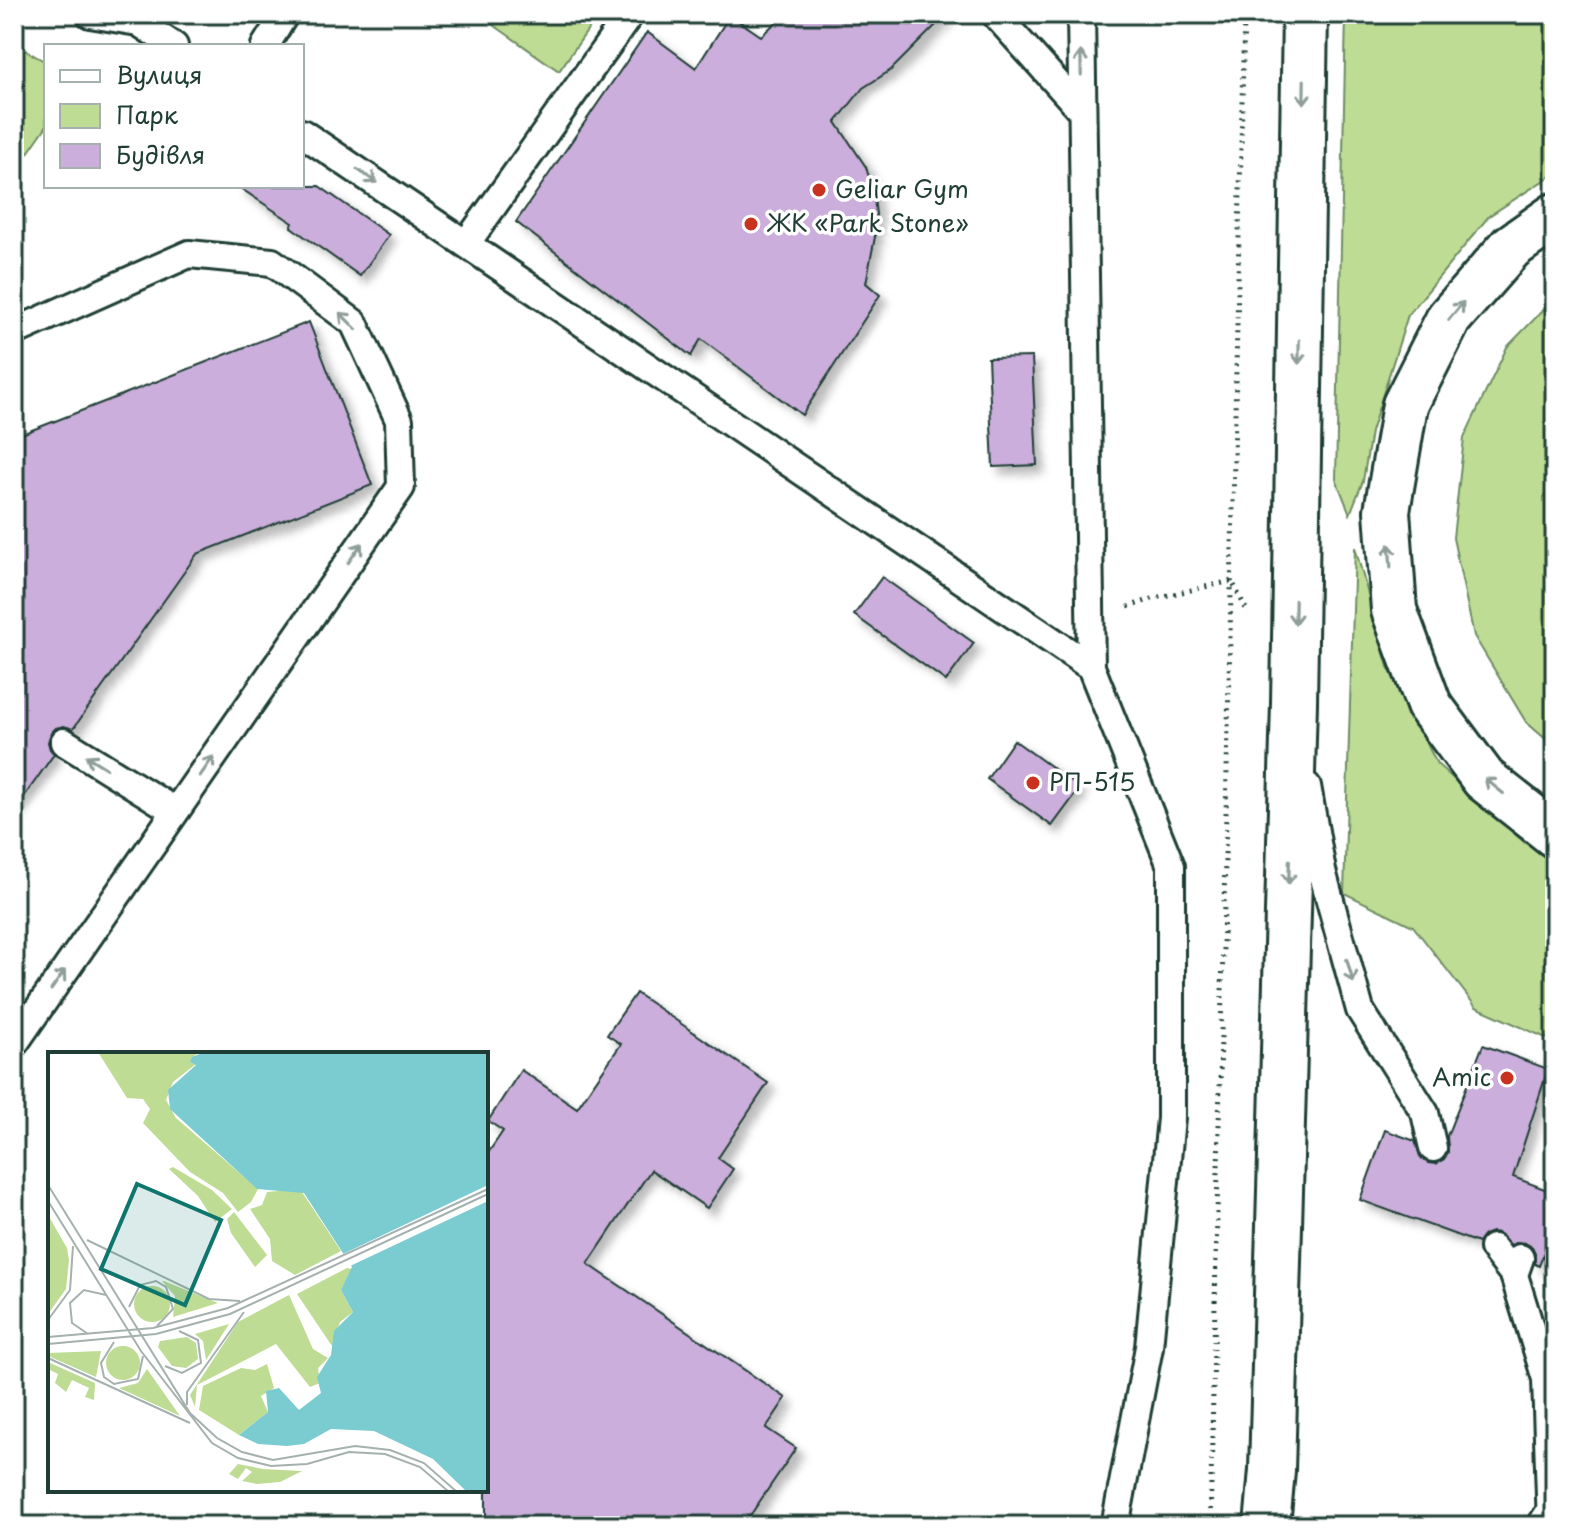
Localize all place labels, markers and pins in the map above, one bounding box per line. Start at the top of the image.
place label: Geliar Gym [835,170,969,206]
marker: Geliar Gym [810,181,828,199]
place label: ЖК «Park Stone» [766,204,969,240]
marker: ЖК «Park Stone» [742,215,760,233]
place label: РП-515 [1049,763,1135,799]
marker: РП-515 [1024,774,1042,792]
place label: Amic [1432,1058,1491,1094]
marker: Amic [1498,1069,1516,1087]

